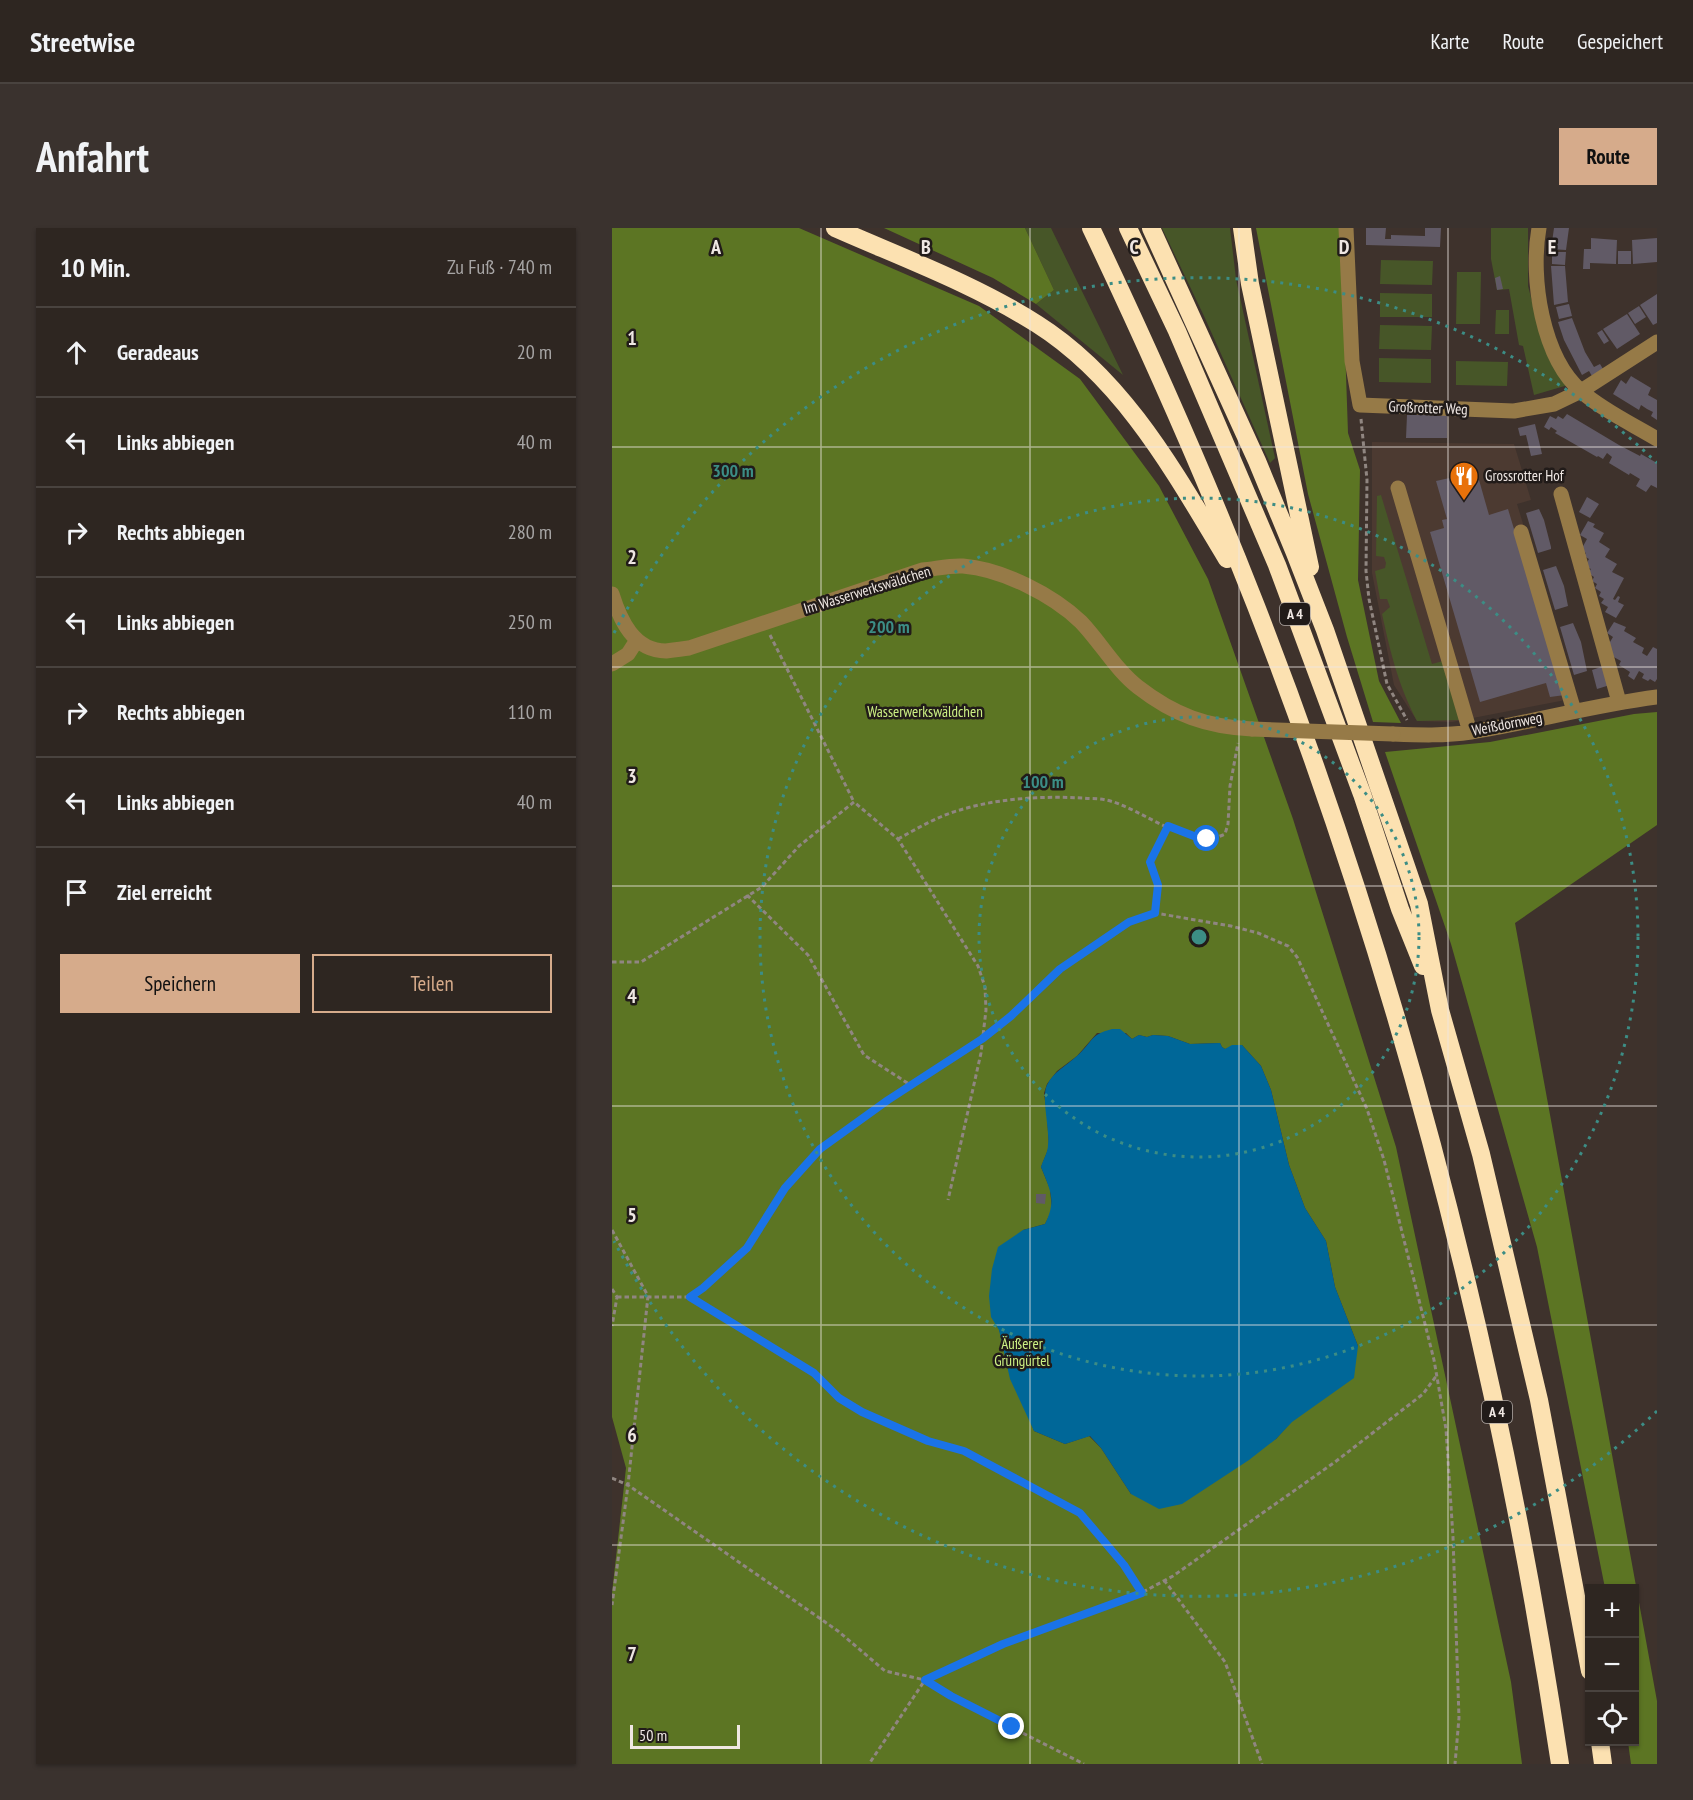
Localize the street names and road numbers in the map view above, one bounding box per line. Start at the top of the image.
street label: Großrotter Weg [1388,397,1468,418]
street label: Im Wasserwerkswäldchen [801,561,933,618]
road number: A 4 [1280,603,1310,625]
street label: Weißdornweg [1470,707,1544,740]
road number: A 4 [1482,1401,1512,1423]

